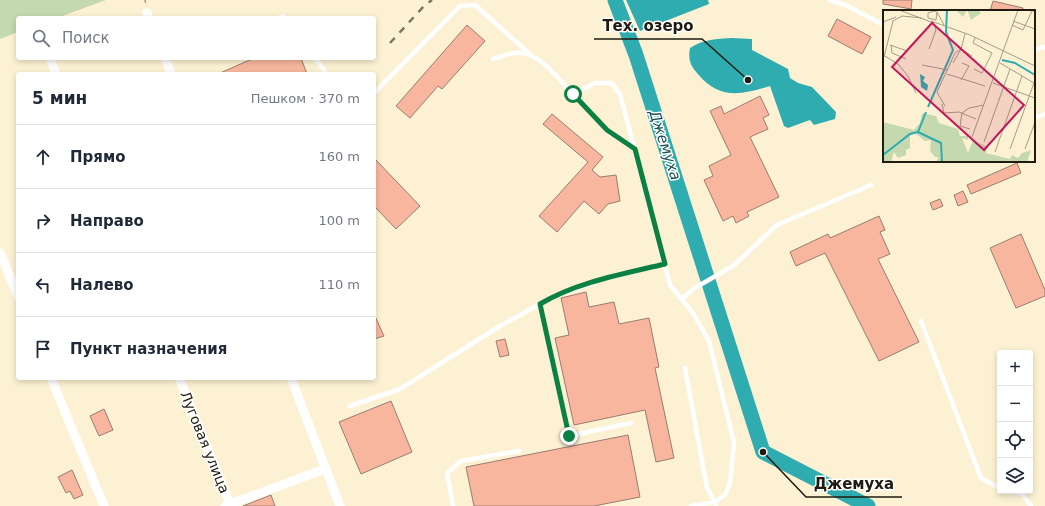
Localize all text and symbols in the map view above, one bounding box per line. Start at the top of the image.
inset map [883,10,1035,162]
callout: Тех. озеро [594,12,702,39]
search box [16,16,376,60]
text: Тех. озеро [602,17,694,35]
icon: search [30,27,52,49]
text: Поиск [62,29,110,47]
route start [564,85,582,103]
text: 5 мин [32,88,87,108]
text: Пешком · 370 m [251,91,360,106]
water label: Джемуха [645,107,685,182]
icon: ahead [32,146,54,168]
text: Прямо [70,148,126,166]
text: 160 m [318,149,360,164]
icon: right [32,210,54,232]
text: Направо [70,212,144,230]
text: 100 m [318,213,360,228]
icon: left [32,274,54,296]
text: Налево [70,276,134,294]
text: 110 m [318,277,360,292]
icon: arrive [32,338,54,360]
text: Пункт назначения [70,340,227,358]
map controls [997,350,1033,494]
button: + [997,350,1033,386]
button: − [997,386,1033,422]
street label: Луговая улица [177,389,233,495]
button: locate [997,422,1033,458]
route end [560,427,578,445]
button: layers [997,458,1033,494]
callout: Джемуха [806,470,902,497]
text: Джемуха [814,475,894,493]

